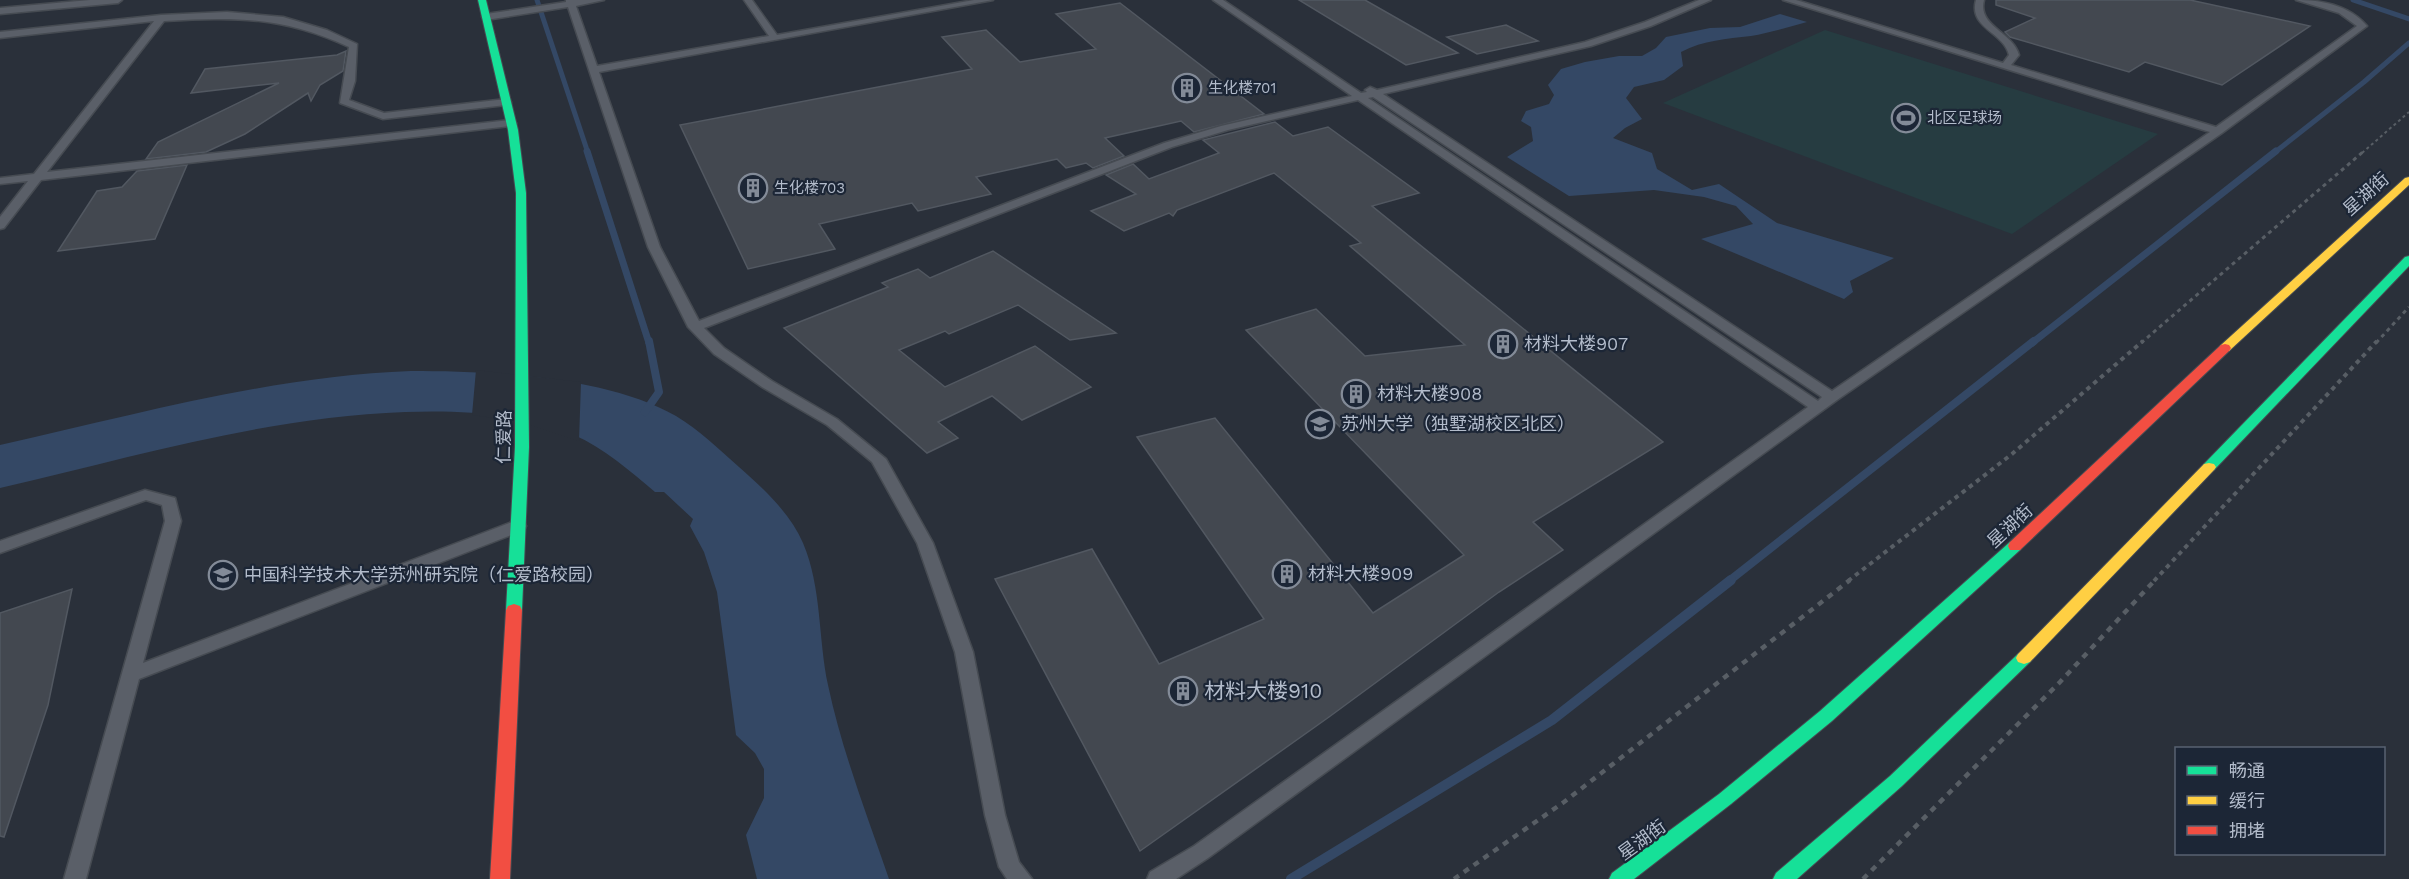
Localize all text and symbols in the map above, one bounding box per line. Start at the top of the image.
building icon: 生化楼701 [1171,72,1203,104]
place label: 生化楼701 [1208,79,1276,97]
sports icon: 北区足球场 [1890,102,1922,134]
place label: 北区足球场 [1927,109,2002,127]
street label: 星湖街 [2339,168,2393,219]
building icon: 生化楼703 [737,172,769,204]
place label: 生化楼703 [774,179,845,197]
building icon: 材料大楼907 [1487,328,1519,360]
place label: 材料大楼907 [1524,333,1628,354]
building icon: 材料大楼908 [1340,378,1372,410]
place label: 材料大楼908 [1377,383,1482,404]
school or university icon: 苏州大学（独墅湖校区北区） [1304,408,1336,440]
street label: 仁爱路 [493,410,514,464]
place label: 苏州大学（独墅湖校区北区） [1341,413,1575,434]
street label: 星湖街 [1983,500,2037,552]
building icon: 材料大楼909 [1271,558,1303,590]
school or university icon: 中国科学技术大学苏州研究院（仁爱路校园） [207,559,239,591]
place label: 材料大楼909 [1308,563,1413,584]
place label: 中国科学技术大学苏州研究院（仁爱路校园） [244,564,604,585]
building icon: 材料大楼910 [1167,675,1199,707]
place label: 材料大楼910 [1204,678,1322,703]
legend [2175,747,2385,855]
text: 畅通 [2229,760,2265,781]
text: 缓行 [2229,790,2265,811]
street label: 星湖街 [1614,815,1670,864]
text: 拥堵 [2229,820,2265,841]

